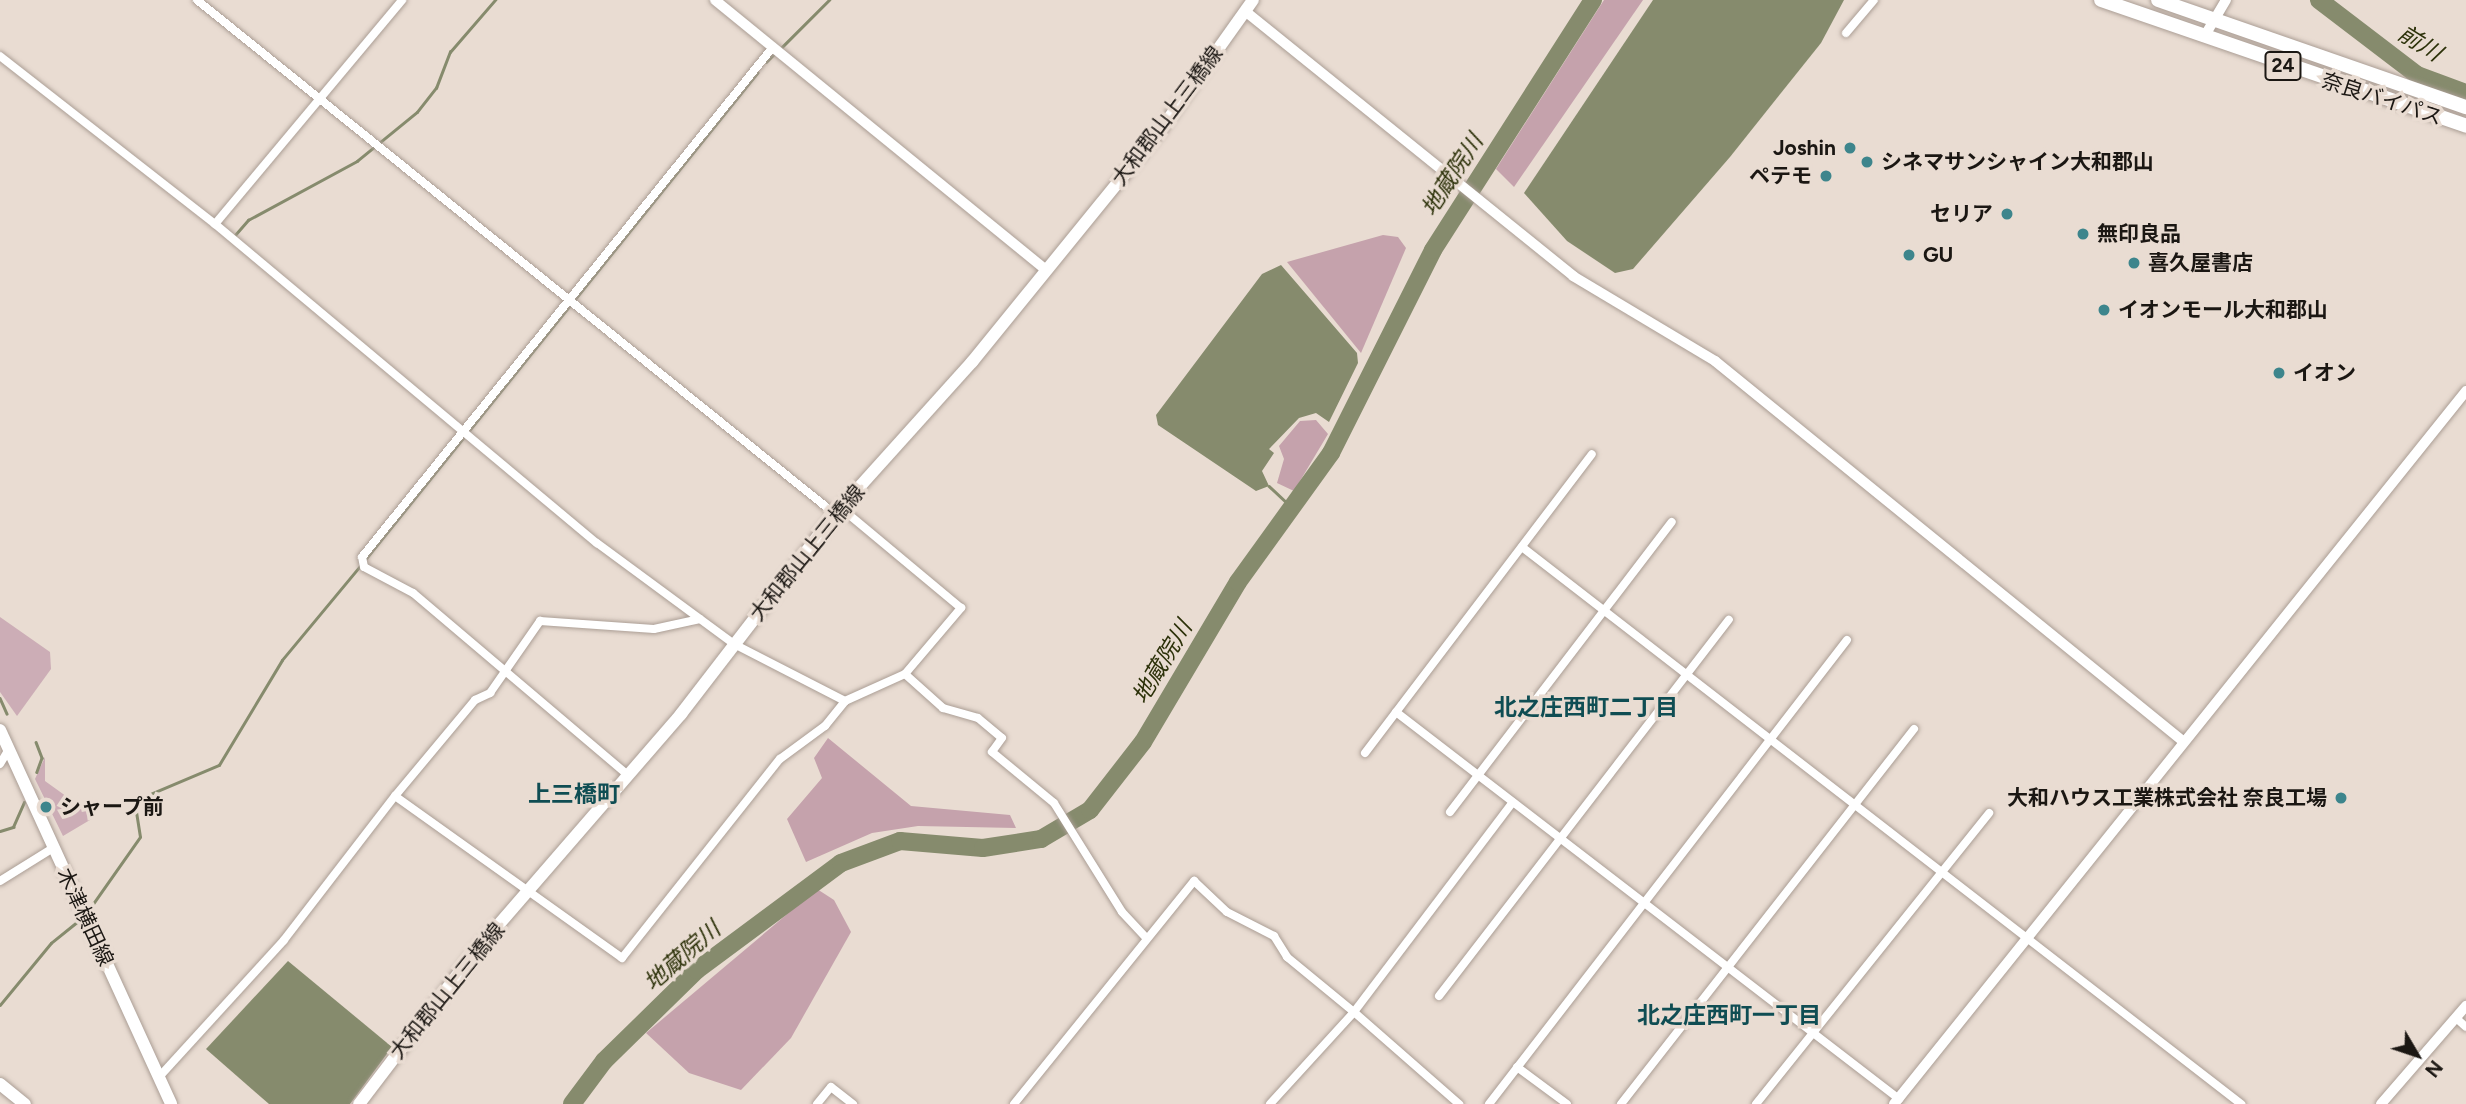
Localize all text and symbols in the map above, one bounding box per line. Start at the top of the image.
water label: 前川 [2393,19,2447,67]
street label: 大和郡山上三橋線 [1106,41,1228,191]
road number: 24 [2264,50,2302,82]
street label: 奈良バイパス [2318,68,2446,130]
water label: 地蔵院川 [1415,129,1489,221]
place label: Joshin [1773,135,1836,161]
marker: Joshin [1842,140,1858,156]
place label: シネマサンシャイン大和郡山 [1881,149,2154,175]
marker: シネマサンシャイン大和郡山 [1859,154,1875,170]
place label: ペテモ [1749,163,1812,189]
marker: ペテモ [1818,168,1834,184]
place label: セリア [1930,201,1993,227]
marker: セリア [1999,206,2015,222]
place label: 無印良品 [2097,221,2181,247]
marker: 無印良品 [2075,226,2091,242]
place label: GU [1923,242,1953,268]
marker: GU [1901,247,1917,263]
place label: 喜久屋書店 [2148,250,2253,276]
marker: 喜久屋書店 [2126,255,2142,271]
place label: イオンモール大和郡山 [2118,297,2328,323]
marker: イオンモール大和郡山 [2096,302,2112,318]
place label: イオン [2293,360,2356,386]
marker: イオン [2271,365,2287,381]
street label: 大和郡山上三橋線 [744,480,870,626]
water label: 地蔵院川 [1126,615,1198,709]
district label: 北之庄西町二丁目 [1494,693,1678,721]
district label: 上三橋町 [528,780,620,808]
place label: 大和ハウス工業株式会社 奈良工場 [2007,785,2327,811]
marker: 大和ハウス工業株式会社 奈良工場 [2333,790,2349,806]
place label: シャープ前 [60,794,165,820]
marker: シャープ前 [38,799,54,815]
street label: 木津横田線 [51,864,119,970]
water label: 地蔵院川 [638,915,726,997]
street label: 大和郡山上三橋線 [384,918,510,1064]
district label: 北之庄西町一丁目 [1637,1001,1821,1029]
north arrow [2382,1020,2452,1090]
text: N [2420,1056,2447,1081]

